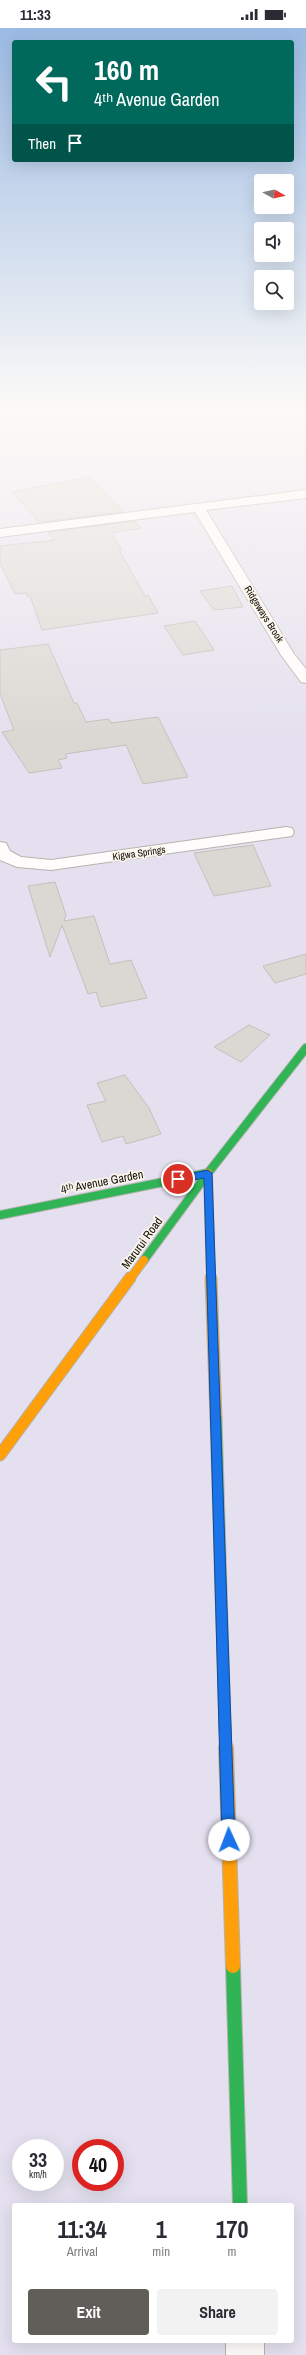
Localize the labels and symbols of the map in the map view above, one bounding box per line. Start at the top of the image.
north arrow [254,174,294,214]
street label: Ridgeways Brook [241,583,287,645]
street label: Kigwa Springs [112,843,166,863]
pin [161,1162,195,1196]
street label: 4ᵗʰ Avenue Garden [59,1166,145,1198]
street label: Marurui Road [118,1214,166,1272]
position arrow [208,1819,250,1861]
speed limit sign: 40 [72,2139,124,2191]

